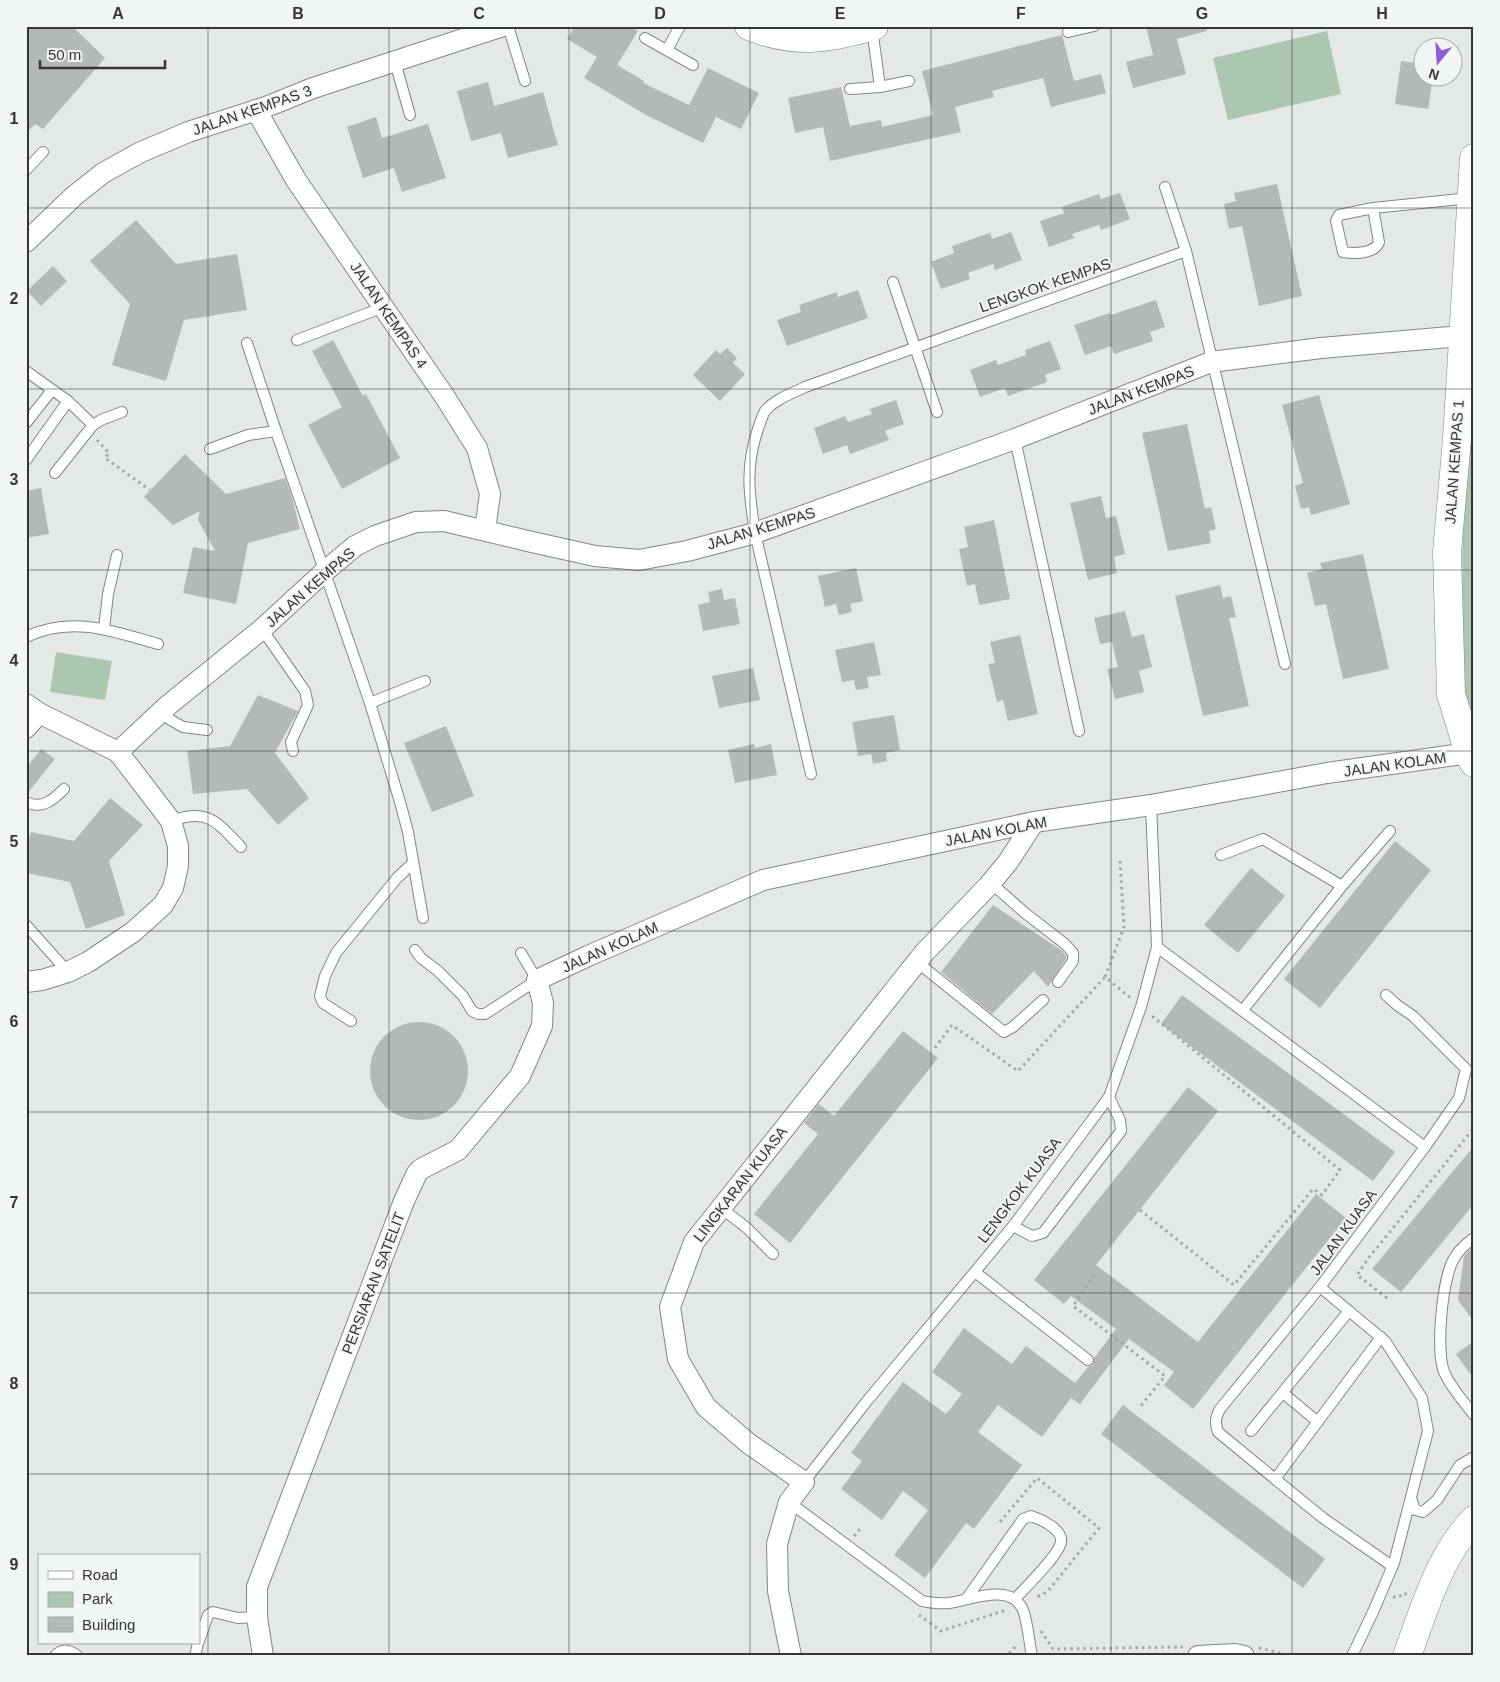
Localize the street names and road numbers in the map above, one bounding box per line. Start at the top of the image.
street label: JALAN KEMPAS 3 [190,82,314,138]
street label: LENGKOK KEMPAS [977,254,1113,316]
street label: JALAN KEMPAS 4 [347,259,431,371]
street label: JALAN KEMPAS [1086,362,1196,418]
street label: JALAN KEMPAS 1 [1441,399,1467,525]
street label: JALAN KEMPAS [705,503,817,553]
street label: JALAN KEMPAS [262,544,358,630]
street label: JALAN KOLAM [1343,748,1447,780]
street label: JALAN KOLAM [944,813,1048,849]
street label: JALAN KOLAM [559,918,661,976]
street label: LINGKARAN KUASA [690,1123,790,1245]
street label: LENGKOK KUASA [974,1134,1064,1246]
street label: JALAN KUASA [1306,1186,1380,1278]
street label: PERSIARAN SATELIT [338,1210,408,1356]

